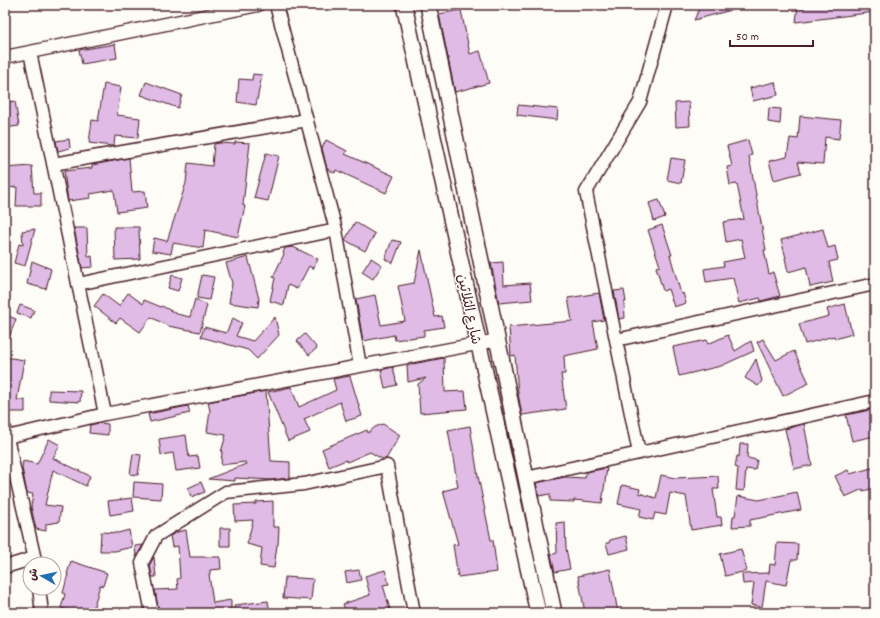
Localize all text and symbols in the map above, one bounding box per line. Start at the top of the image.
scale bar [730,22,813,48]
text: 50 m [736,29,759,46]
street label: شارع الثلاثين [451,272,485,346]
north arrow [22,556,62,596]
text: ش [25,568,43,582]

